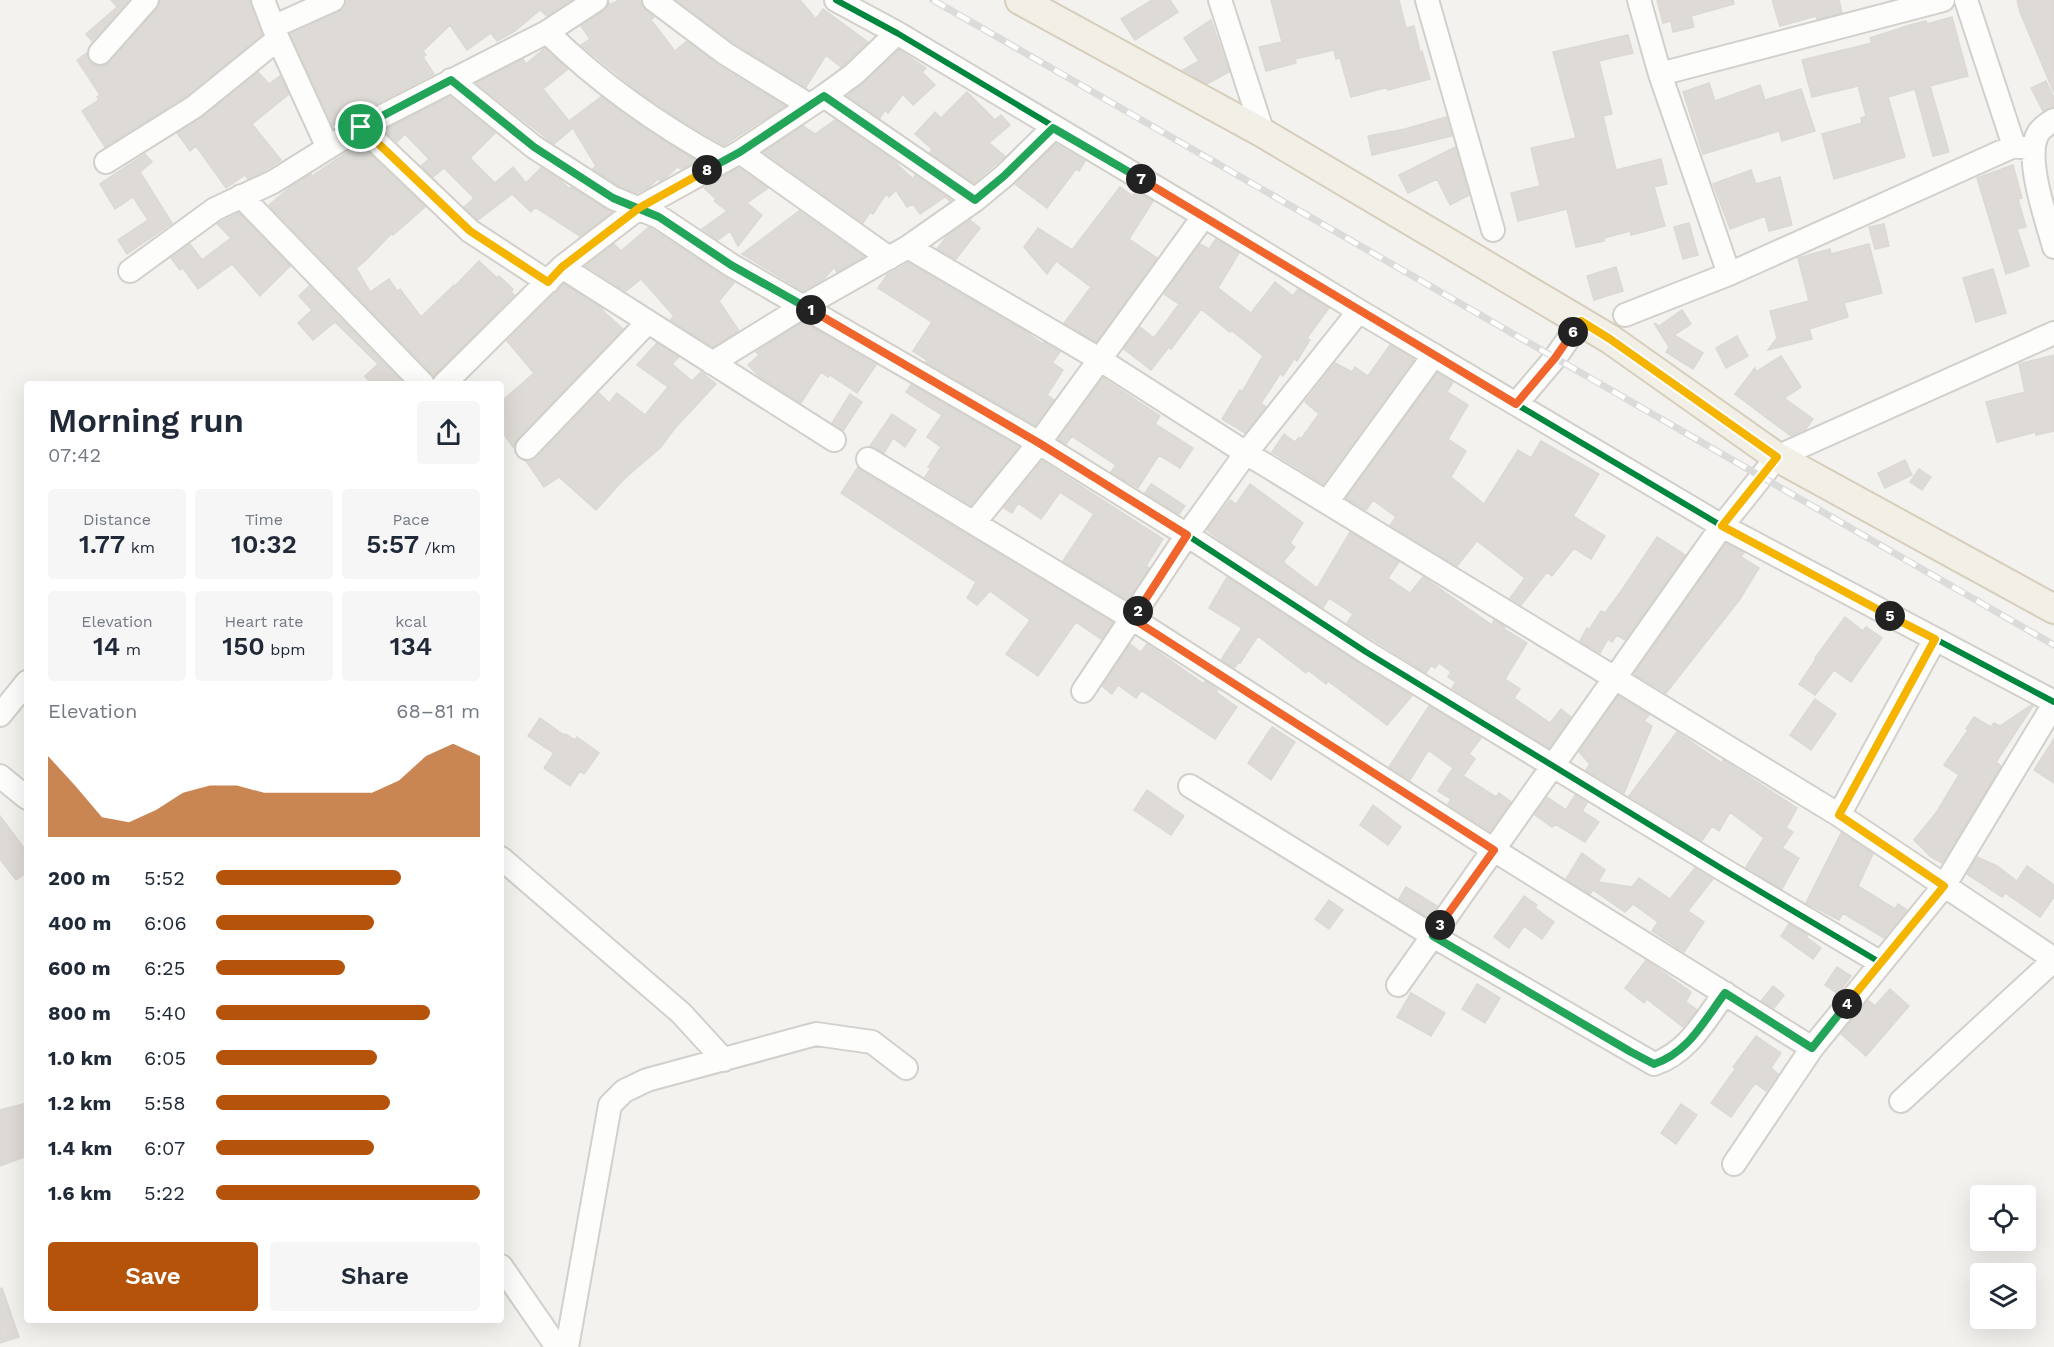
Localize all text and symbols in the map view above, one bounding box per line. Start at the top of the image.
pin [335,101,386,152]
icon: arrive [344,110,377,143]
pin: 8 [692,155,722,185]
text: 8 [702,160,712,179]
pin: 7 [1126,164,1156,194]
text: 7 [1136,169,1146,188]
pin: 1 [796,295,826,325]
text: 1 [808,300,814,319]
pin: 6 [1558,317,1588,347]
text: 6 [1568,322,1578,341]
text: Morning run [48,401,244,440]
button: share [417,401,480,464]
text: 07:42 [48,443,101,467]
text: Distance [83,510,151,529]
text: Time [245,510,283,529]
text: Pace [392,510,430,529]
text: 1.77 [79,529,125,559]
text: 10:32 [231,529,297,559]
text: 5:57 [366,529,419,559]
text: km [125,538,155,557]
text: /km [419,538,456,557]
pin: 2 [1123,596,1153,626]
text: 2 [1133,601,1143,620]
pin: 5 [1875,601,1905,631]
text: 5 [1885,606,1895,625]
text: Elevation [81,612,153,631]
text: Heart rate [224,612,304,631]
text: kcal [395,612,427,631]
text: 14 [93,631,120,661]
text: 150 [222,631,265,661]
text: 134 [390,631,432,661]
text: m [120,640,141,659]
text: bpm [265,640,306,659]
text: Elevation [48,699,137,723]
text: 68–81 m [396,699,480,723]
text: 200 m [48,866,110,890]
text: 5:52 [144,866,185,890]
pin: 3 [1425,910,1455,940]
text: 400 m [48,911,111,935]
text: 6:06 [144,911,187,935]
text: 3 [1435,915,1445,934]
text: 600 m [48,956,111,980]
text: 6:25 [144,956,185,980]
pin: 4 [1832,989,1862,1019]
text: 4 [1842,994,1852,1013]
text: 800 m [48,1001,111,1025]
text: 5:40 [144,1001,186,1025]
text: 1.0 km [48,1046,112,1070]
text: 6:05 [144,1046,186,1070]
text: 1.2 km [48,1091,111,1115]
text: 5:58 [144,1091,186,1115]
text: 1.4 km [48,1136,112,1160]
text: 6:07 [144,1136,185,1160]
text: 1.6 km [48,1181,112,1205]
text: 5:22 [144,1181,185,1205]
map controls [1970,1185,2036,1329]
button: locate [1970,1185,2036,1251]
button: Save [48,1242,258,1311]
button: Share [270,1242,480,1311]
button: layers [1970,1263,2036,1329]

